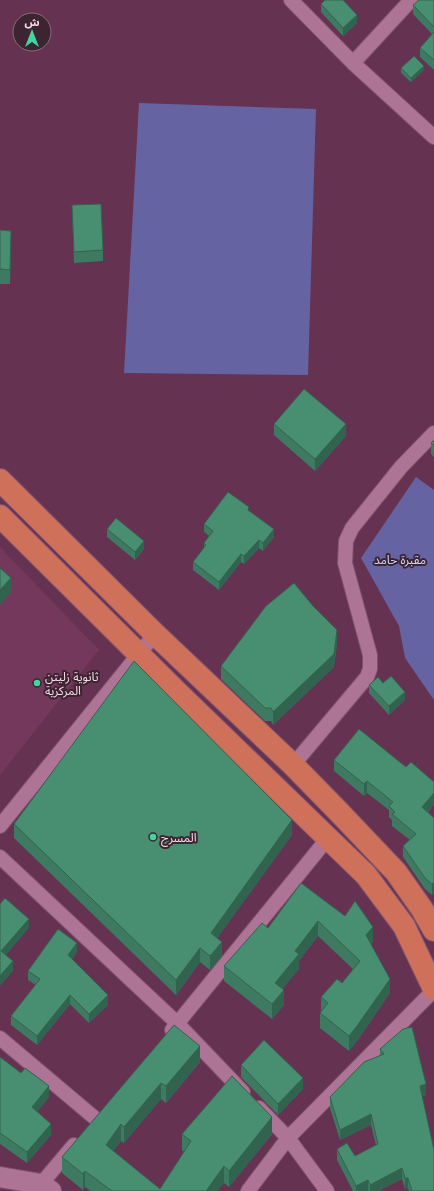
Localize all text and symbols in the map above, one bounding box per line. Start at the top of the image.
north arrow [12,12,52,52]
text: ش [24,15,40,29]
park label: مقبرة حامد [374,552,426,567]
place label: ثانوية زليتن المركزية [45,669,99,698]
marker: ثانوية زليتن المركزية [32,678,42,688]
place label: المسرح [161,830,197,847]
marker: المسرح [148,832,158,842]

